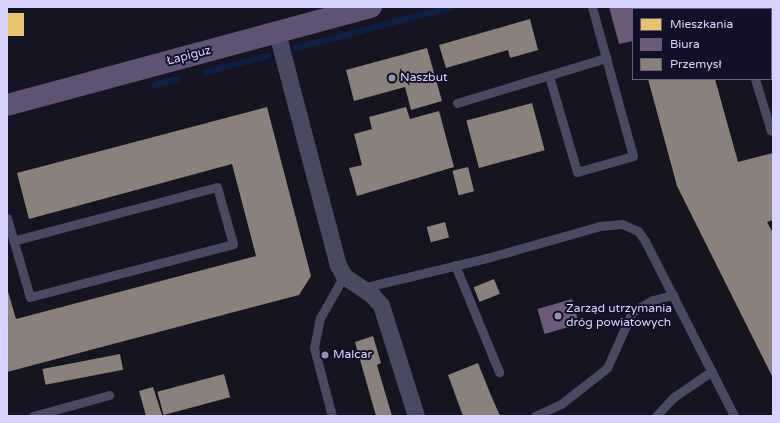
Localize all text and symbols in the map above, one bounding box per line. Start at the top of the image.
legend [632,8,772,80]
text: Mieszkania [670,17,733,31]
text: Biura [670,37,700,51]
street label: Łapiguz [165,43,213,69]
text: Przemysł [670,57,722,71]
place label: Naszbut [400,71,448,85]
marker: Naszbut [387,73,397,83]
place label: Zarząd utrzymania dróg powiatowych [566,302,672,330]
marker: Zarząd utrzymania dróg powiatowych [553,311,563,321]
place label: Malcar [333,348,372,362]
marker: Malcar [320,350,330,360]

